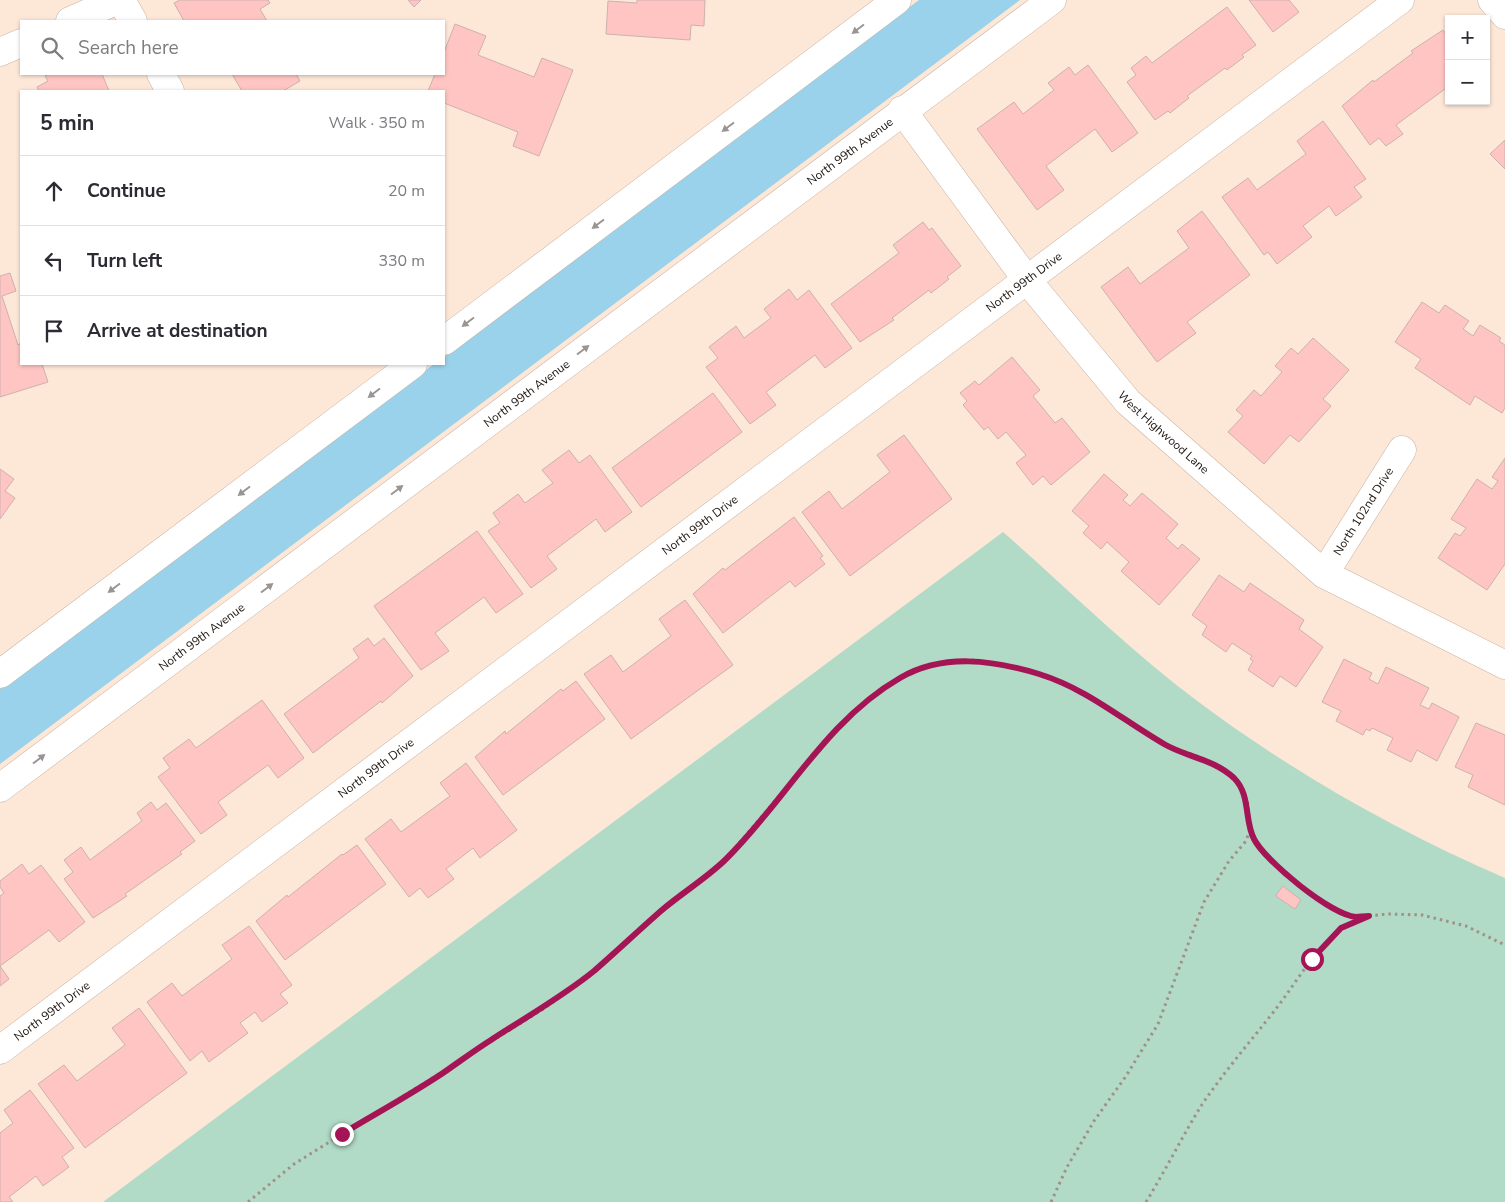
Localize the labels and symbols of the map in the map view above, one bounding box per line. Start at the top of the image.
one-way arrow [852,24,865,35]
street label: North 99th Avenue [804,114,896,189]
one-way arrow [721,122,735,132]
one-way arrow [592,219,605,230]
street label: North 99th Drive [983,248,1065,316]
one-way arrow [461,317,475,327]
one-way arrow [576,345,589,356]
street label: North 99th Avenue [480,356,573,431]
one-way arrow [367,388,381,398]
street label: West Highwood Lane [1114,388,1212,477]
street label: North 102nd Drive [1330,464,1397,559]
one-way arrow [238,485,251,496]
one-way arrow [390,485,404,495]
street label: North 99th Drive [659,491,741,559]
one-way arrow [260,582,273,593]
one-way arrow [108,583,121,594]
street label: North 99th Avenue [155,599,248,674]
street label: North 99th Drive [335,734,417,802]
one-way arrow [32,753,45,764]
route start [1301,948,1324,971]
street label: North 99th Drive [11,977,93,1045]
route end [331,1123,354,1146]

